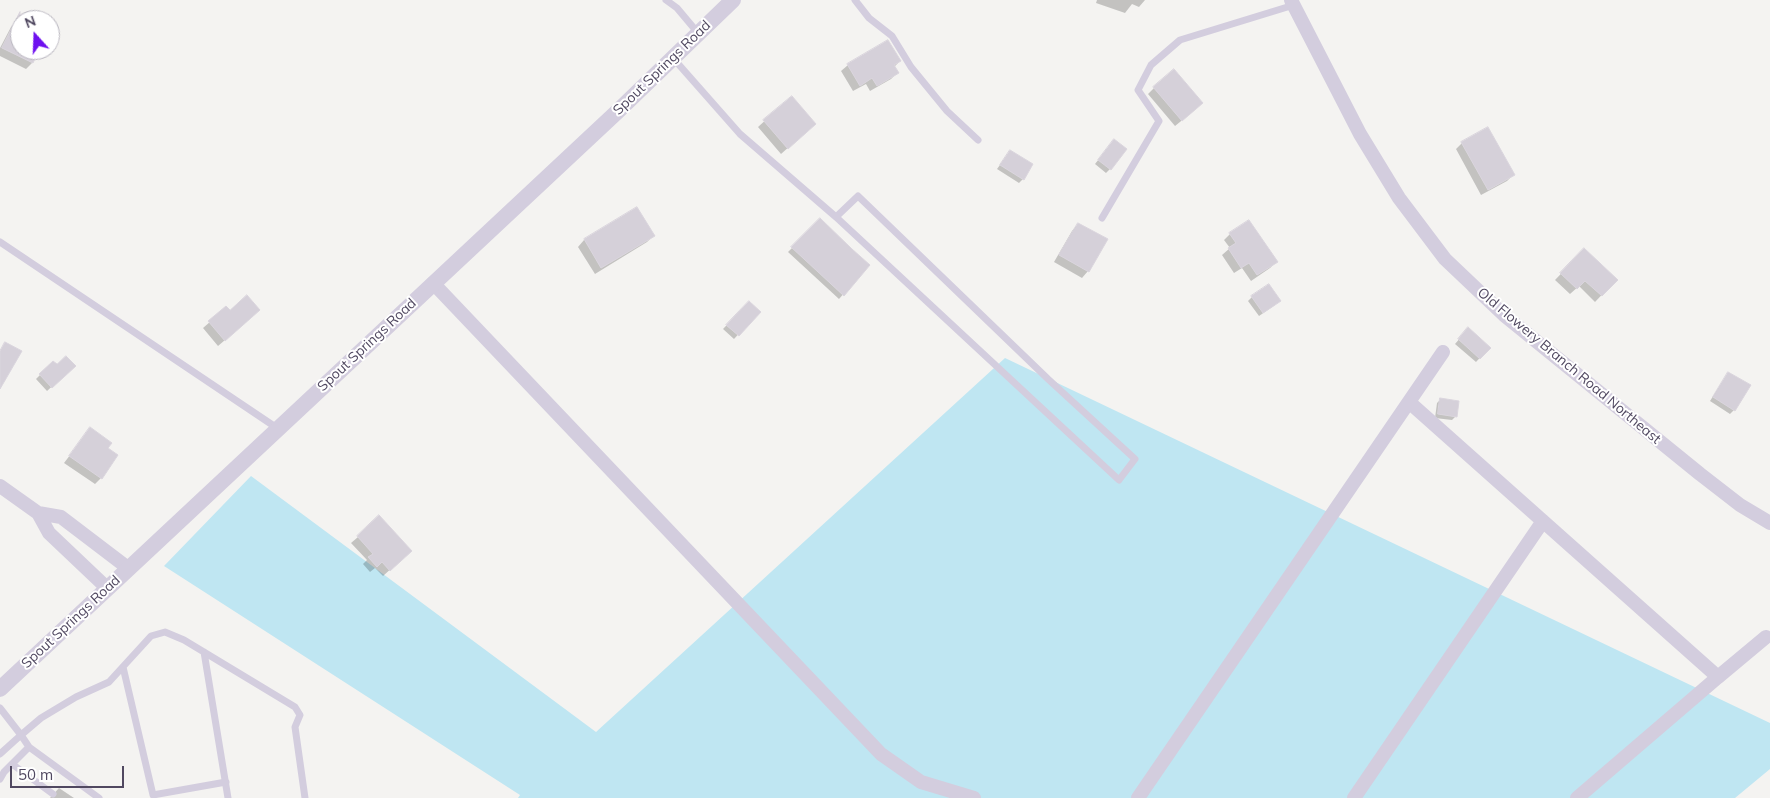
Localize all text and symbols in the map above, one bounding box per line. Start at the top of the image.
north arrow [10,10,60,60]
text: N [22,12,38,32]
street label: Spout Springs Road [610,17,714,119]
street label: Old Flowery Branch Road Northeast [1474,284,1664,448]
street label: Spout Springs Road [314,295,420,395]
street label: Spout Springs Road [18,572,124,672]
scale bar [12,756,126,788]
text: 50 m [18,765,53,784]

